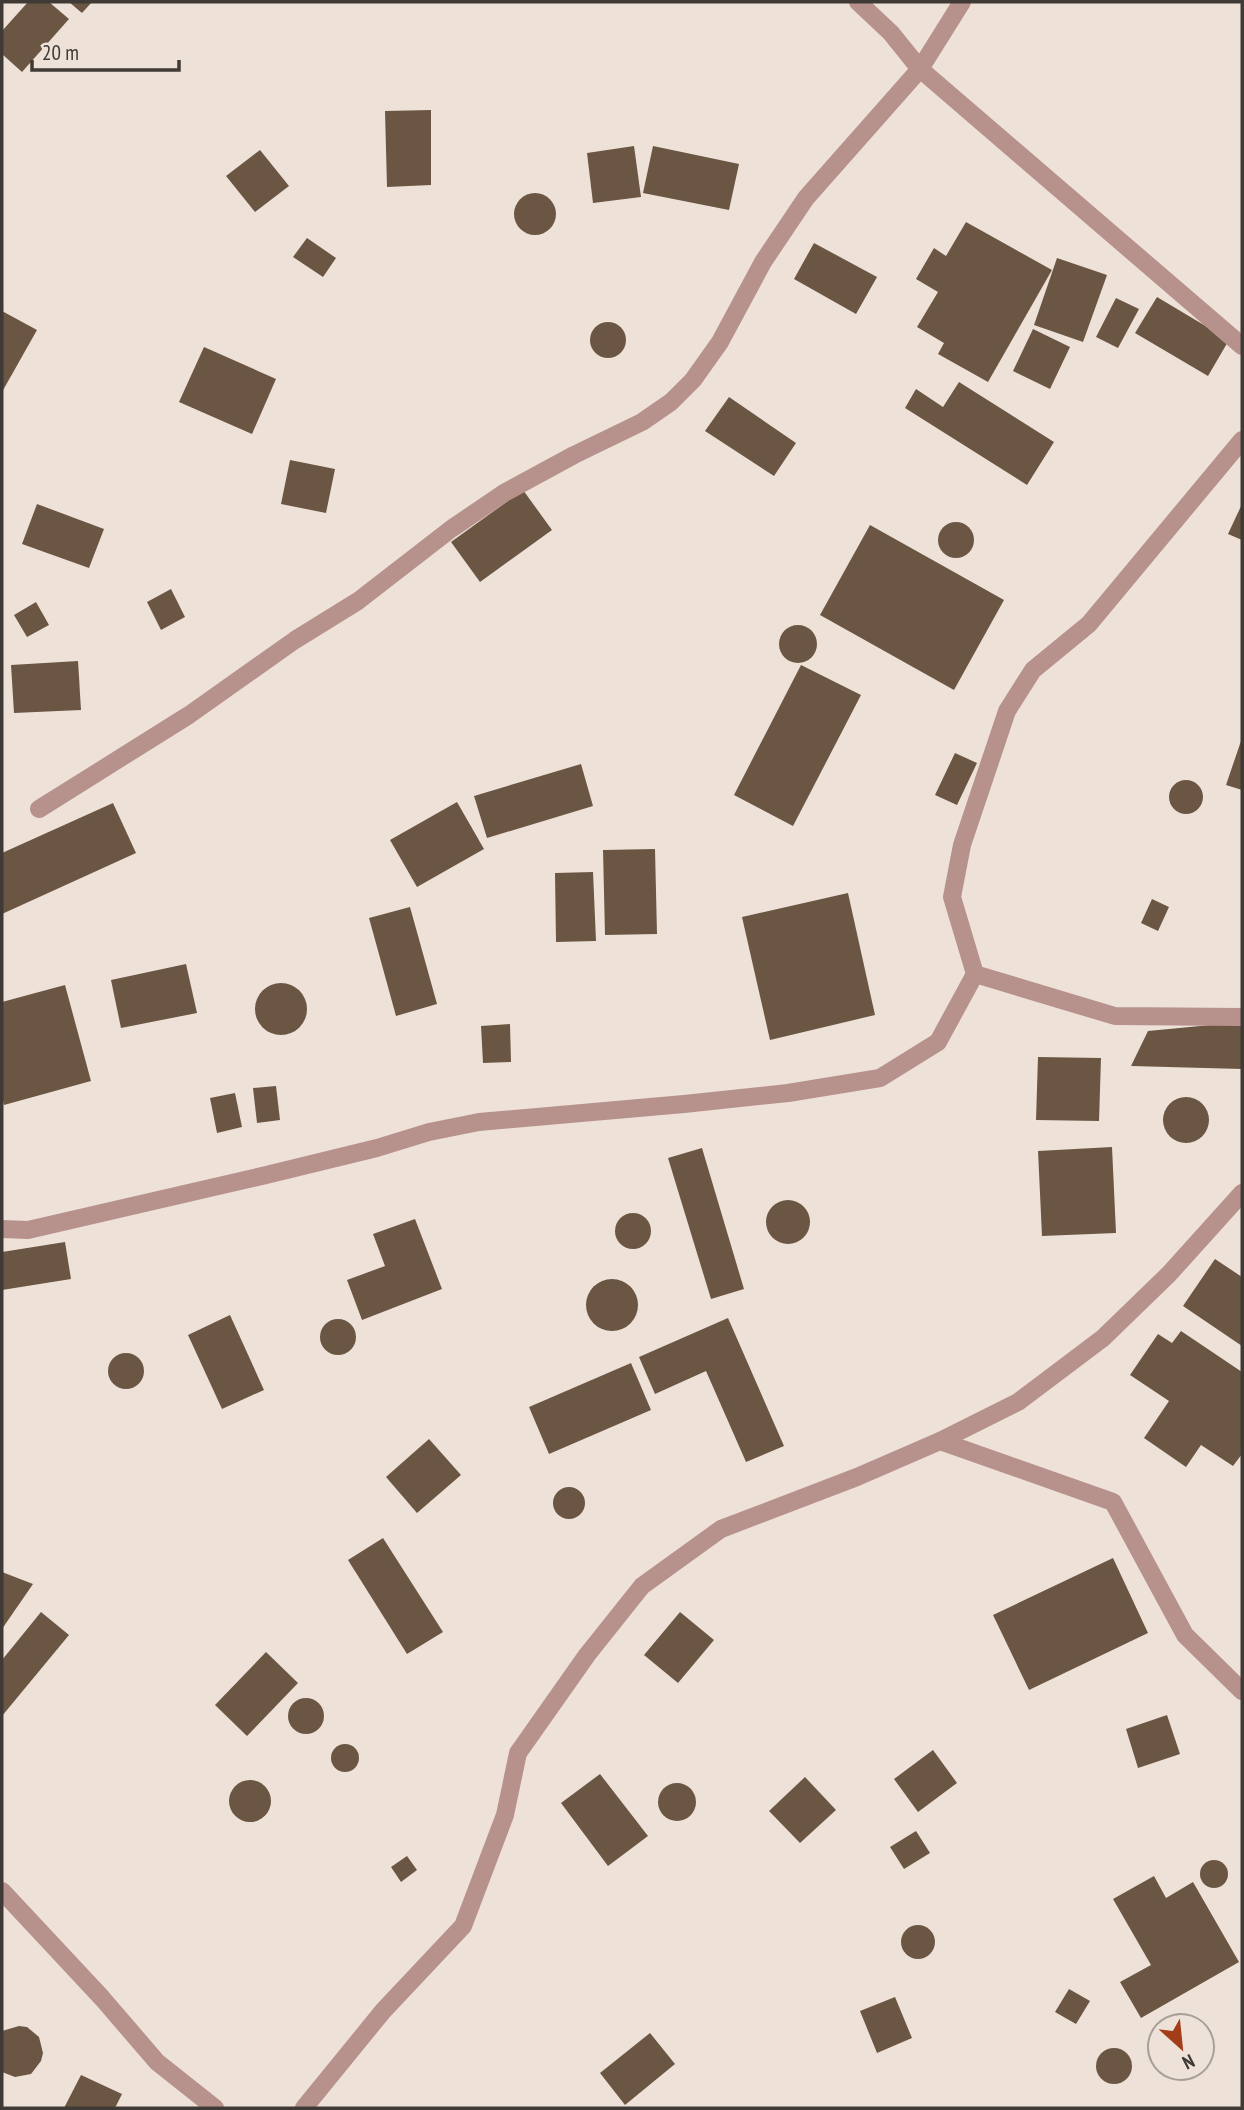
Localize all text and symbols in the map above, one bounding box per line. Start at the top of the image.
scale bar [32,28,178,72]
text: 20 m [42,39,79,66]
north arrow [1146,2012,1216,2082]
text: N [1179,2049,1199,2075]

